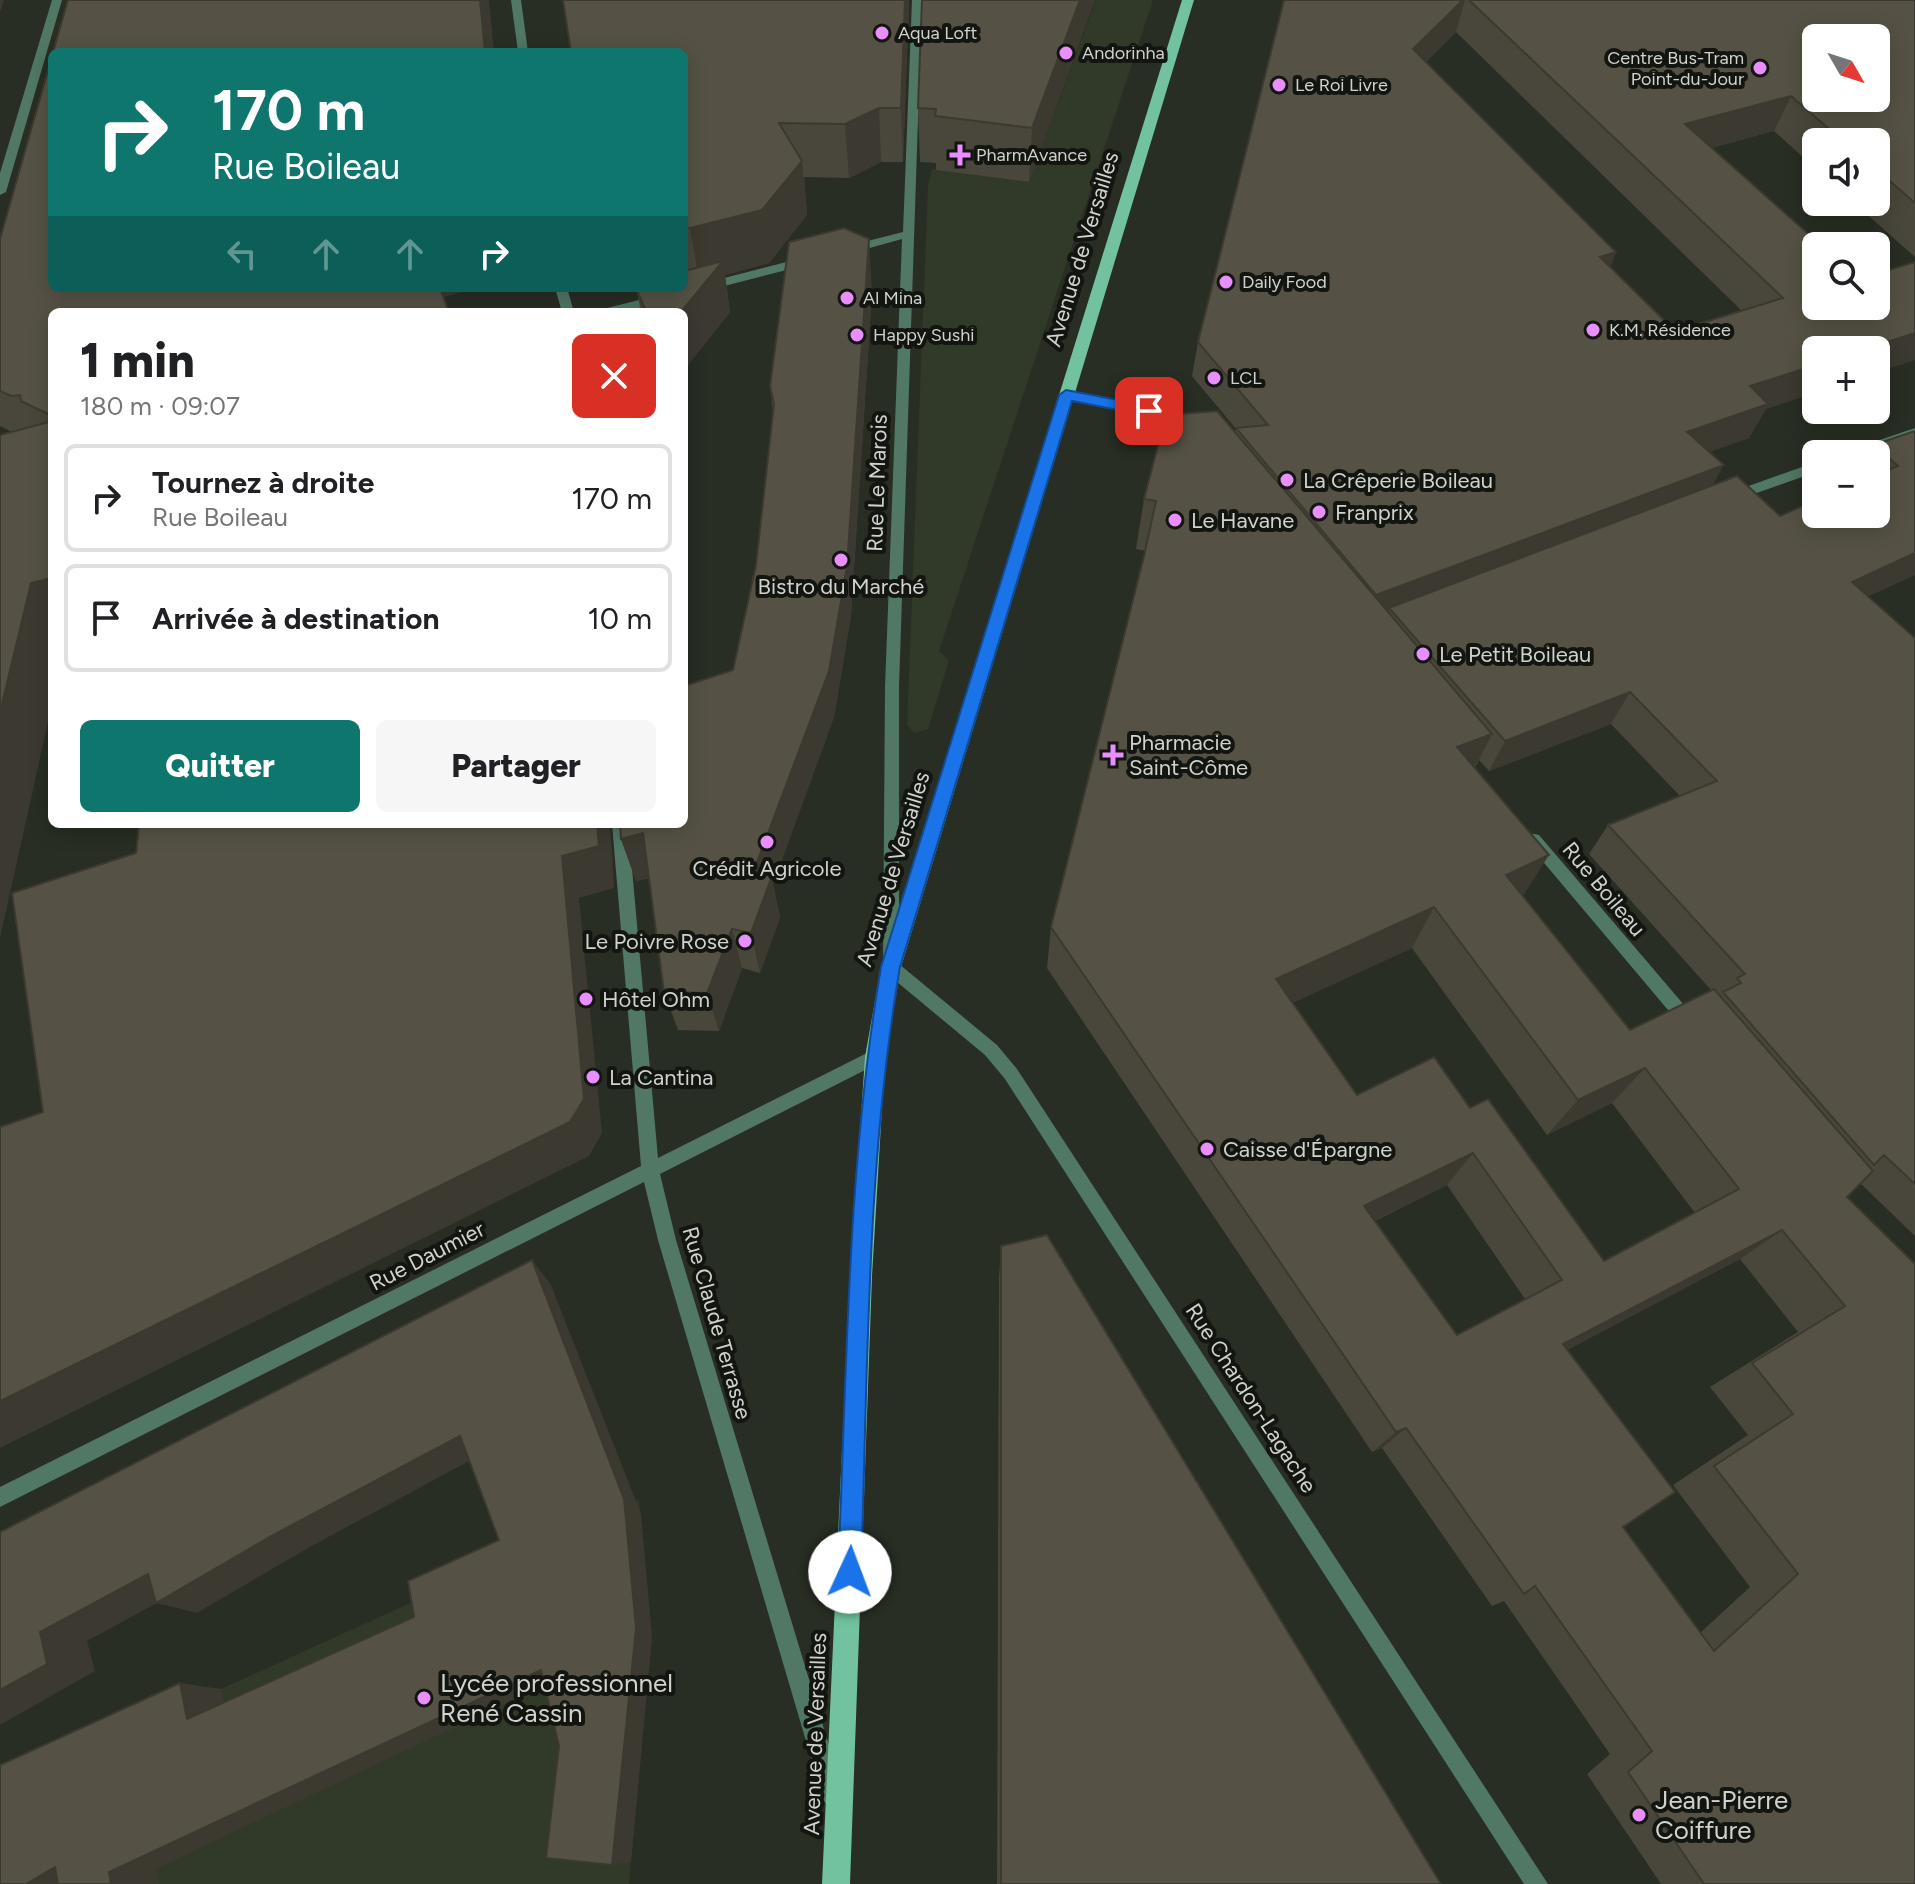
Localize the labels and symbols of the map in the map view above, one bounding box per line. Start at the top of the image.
place label: Aqua Loft [898,22,978,44]
marker: Aqua Loft [873,24,891,42]
north arrow [1802,24,1890,112]
place label: Andorinha [1082,42,1165,64]
marker: Andorinha [1057,44,1075,62]
place label: Centre Bus-Tram Point-du-Jour [1607,47,1744,90]
marker: Centre Bus-Tram Point-du-Jour [1751,59,1769,77]
place label: Le Roi Livre [1295,74,1388,96]
marker: Le Roi Livre [1270,76,1288,94]
place label: PharmAvance [976,144,1087,166]
marker: PharmAvance [951,146,969,164]
street label: Avenue de Versailles [1039,148,1125,350]
place label: Daily Food [1242,271,1327,293]
marker: Daily Food [1217,273,1235,291]
place label: Al Mina [863,287,922,309]
marker: Al Mina [838,289,856,307]
place label: K.M. Résidence [1609,319,1731,341]
marker: K.M. Résidence [1584,321,1602,339]
place label: Happy Sushi [873,324,974,346]
marker: Happy Sushi [848,326,866,344]
place label: LCL [1230,367,1262,389]
marker: LCL [1205,369,1223,387]
pin [1115,377,1183,445]
street label: Rue Le Marois [861,414,893,552]
place label: La Crêperie Boileau [1303,467,1493,494]
marker: La Crêperie Boileau [1278,471,1296,489]
place label: Franprix [1335,499,1414,526]
marker: Franprix [1310,503,1328,521]
place label: Le Havane [1191,507,1294,534]
marker: Le Havane [1166,511,1184,529]
marker: Bistro du Marché [832,551,850,569]
place label: Bistro du Marché [758,573,924,600]
place label: Le Petit Boileau [1439,641,1591,668]
marker: Le Petit Boileau [1414,645,1432,663]
place label: Pharmacie Saint-Côme [1129,729,1248,781]
marker: Pharmacie Saint-Côme [1104,746,1122,764]
street label: Avenue de Versailles [850,768,936,970]
marker: Crédit Agricole [758,833,776,851]
street label: Rue Boileau [1557,836,1651,942]
place label: Crédit Agricole [693,855,841,882]
place label: Le Poivre Rose [585,928,729,955]
marker: Le Poivre Rose [736,932,754,950]
place label: Hôtel Ohm [602,986,710,1013]
marker: Hôtel Ohm [577,990,595,1008]
place label: La Cantina [609,1064,713,1091]
marker: La Cantina [584,1068,602,1086]
place label: Caisse d'Épargne [1223,1136,1392,1163]
marker: Caisse d'Épargne [1198,1140,1216,1158]
street label: Rue Daumier [365,1215,489,1296]
street label: Rue Claude Terrasse [677,1223,757,1423]
street label: Rue Chardon-Lagache [1180,1298,1322,1498]
position arrow [808,1530,892,1614]
street label: Avenue de Versailles [798,1632,832,1836]
place label: Lycée professionnel René Cassin [440,1667,673,1729]
marker: Lycée professionnel René Cassin [415,1689,433,1707]
place label: Jean-Pierre Coiffure [1655,1784,1788,1846]
marker: Jean-Pierre Coiffure [1630,1806,1648,1824]

